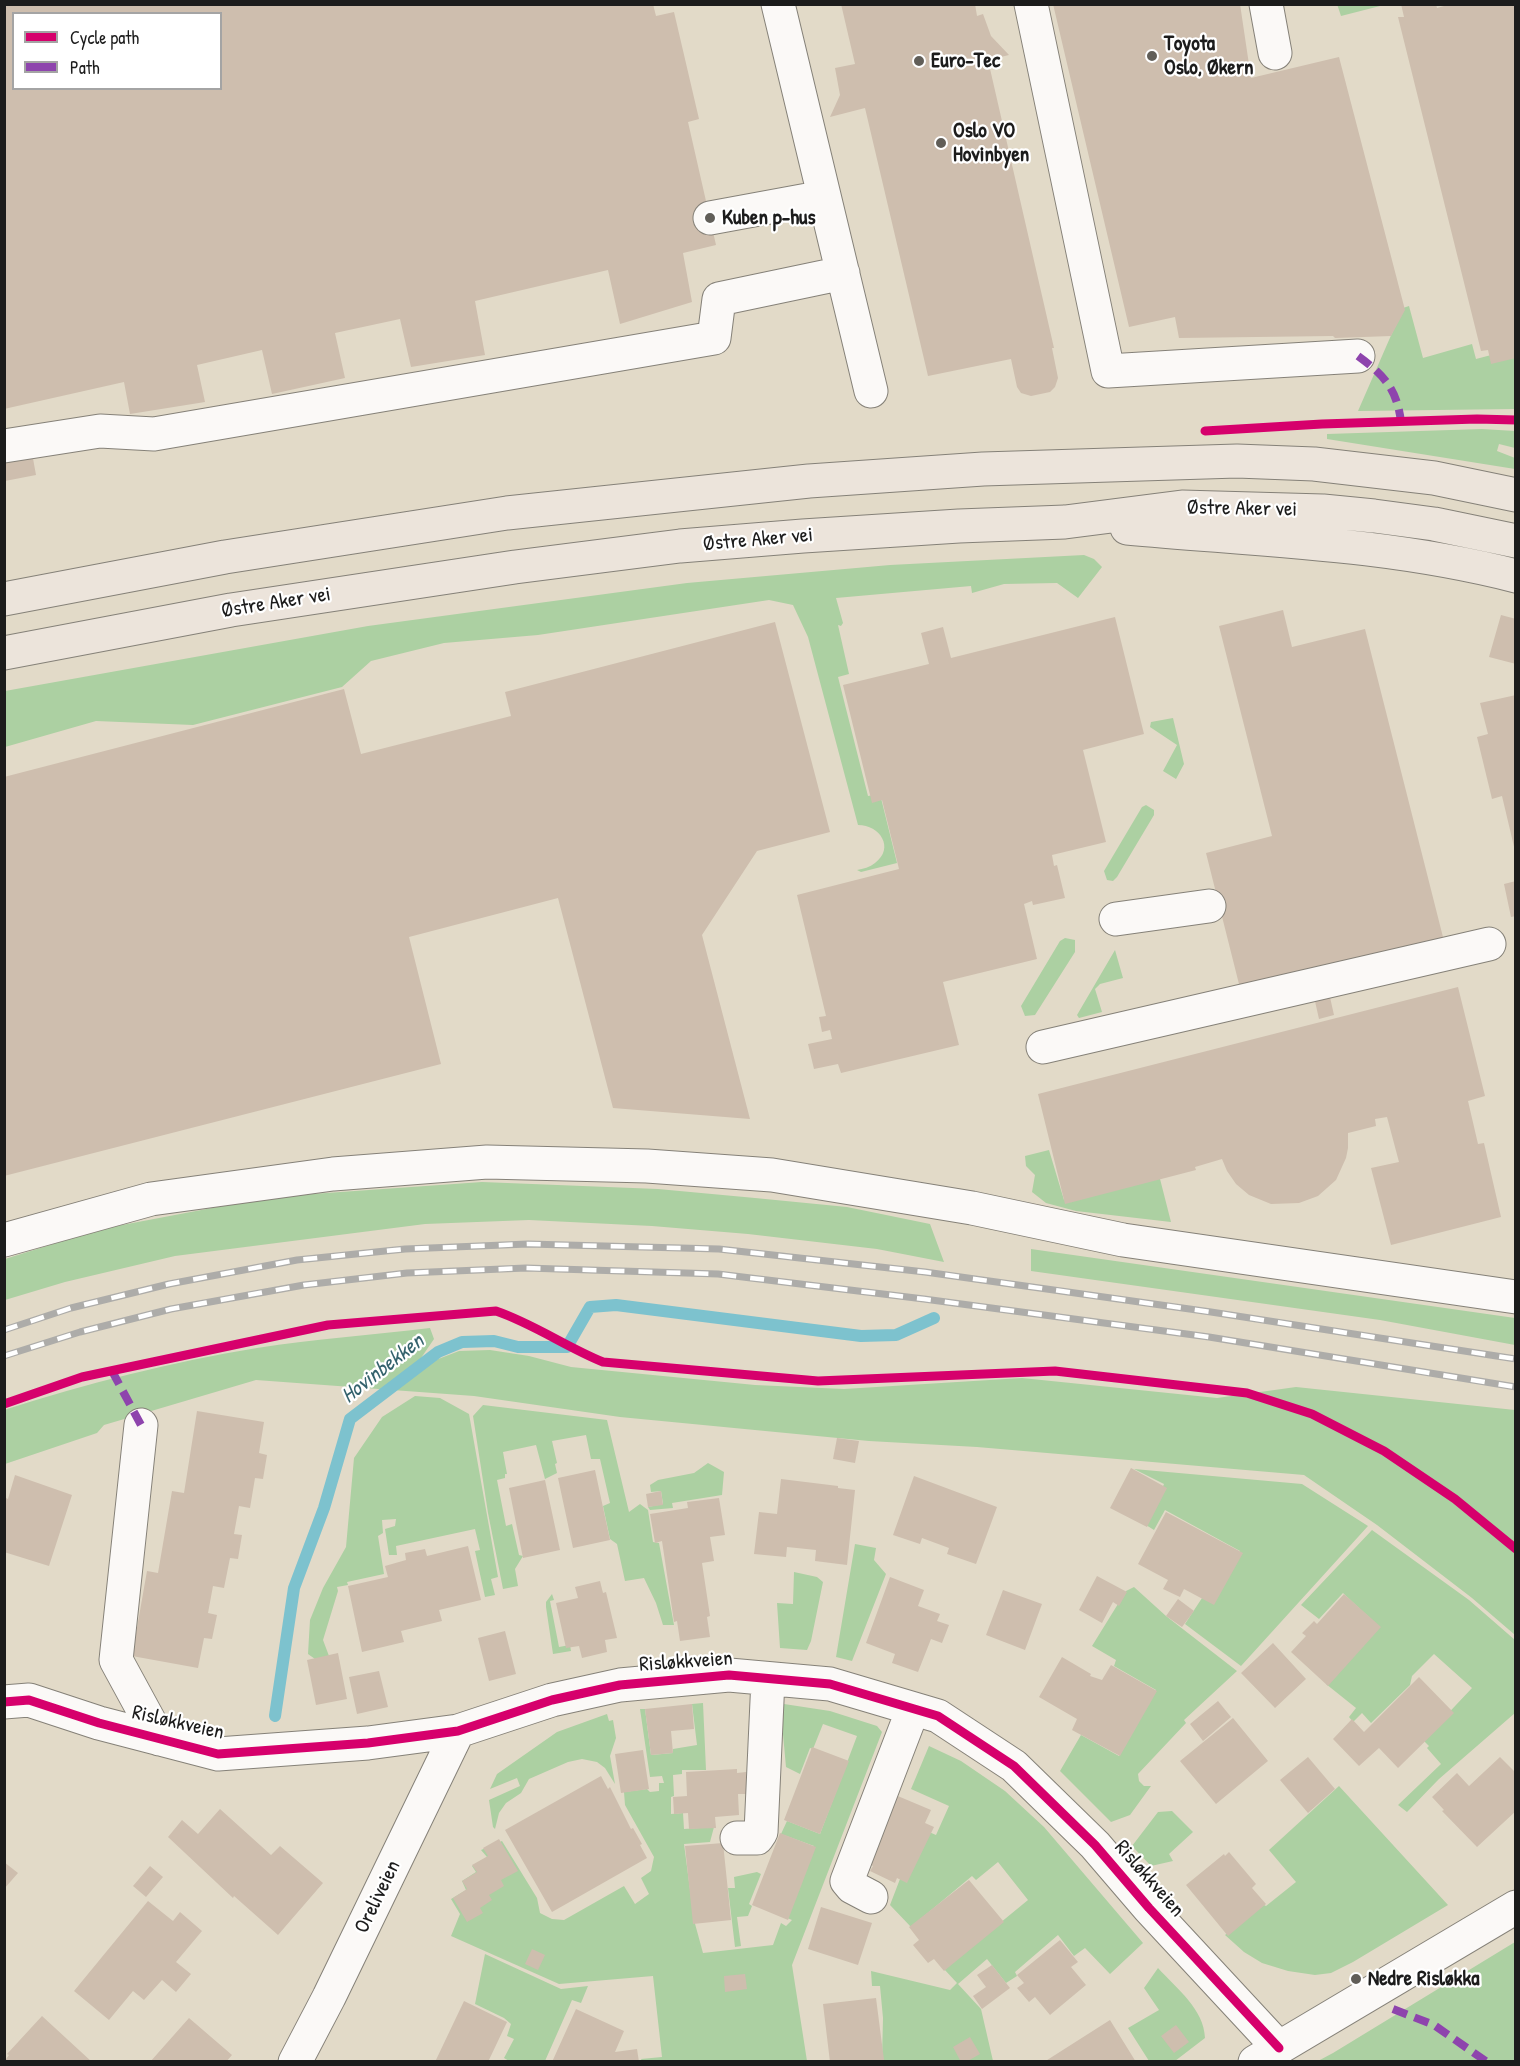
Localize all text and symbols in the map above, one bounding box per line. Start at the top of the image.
legend [12,12,222,90]
text: Cycle path [70,25,139,50]
place label: Toyota Oslo, Økern [1164,31,1253,81]
place label: Euro-Tec [931,48,1000,74]
marker: Toyota Oslo, Økern [1145,49,1159,63]
marker: Euro-Tec [912,54,926,68]
text: Path [70,55,99,80]
place label: Oslo VO Hovinbyen [953,118,1029,168]
marker: Oslo VO Hovinbyen [934,136,948,150]
place label: Kuben p-hus [722,205,815,231]
marker: Kuben p-hus [703,211,717,225]
street label: Østre Aker vei [1187,495,1297,523]
street label: Østre Aker vei [702,523,814,557]
street label: Østre Aker vei [220,582,332,624]
water label: Hovinbekken [336,1329,430,1409]
street label: Risløkkveien [638,1646,734,1678]
street label: Risløkkveien [130,1700,226,1746]
street label: Risløkkveien [1109,1835,1189,1923]
street label: Oreliveien [350,1857,406,1937]
place label: Nedre Risløkka [1368,1966,1479,1992]
marker: Nedre Risløkka [1349,1972,1363,1986]

